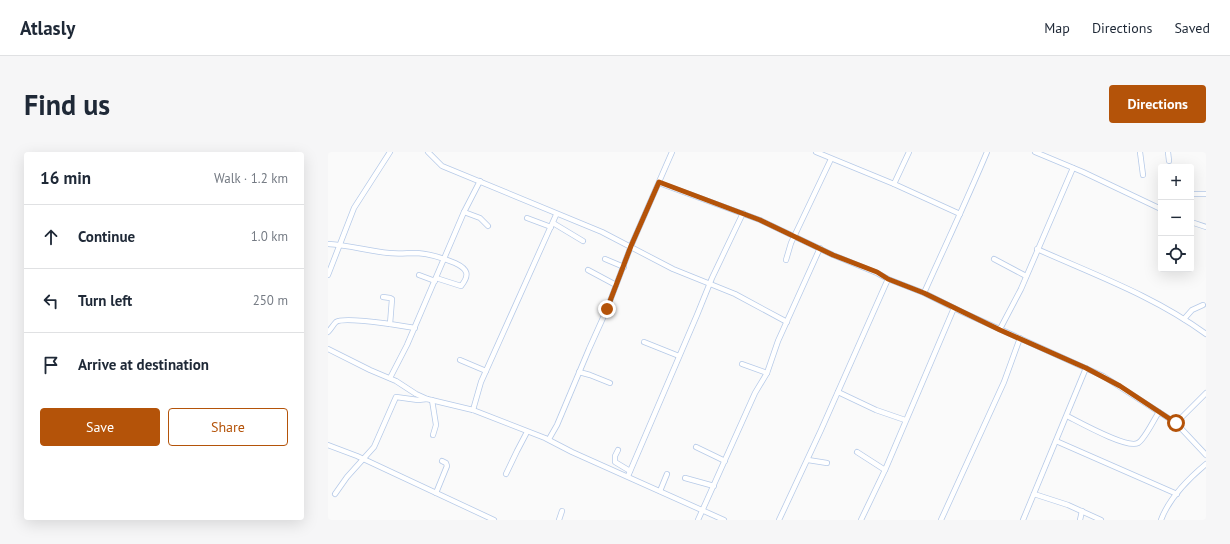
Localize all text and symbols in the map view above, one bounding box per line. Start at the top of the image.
text: Atlasly [20,16,75,40]
text: Map [1044,19,1070,37]
text: Directions [1092,19,1152,37]
text: Saved [1174,19,1210,37]
button: Directions [1109,85,1206,123]
text: Find us [24,86,110,123]
map controls [1158,164,1194,272]
button: + [1158,164,1194,200]
text: 16 min [40,167,91,189]
text: Walk · 1.2 km [214,170,288,187]
button: − [1158,200,1194,236]
icon: ahead [40,226,62,248]
text: Continue [78,227,135,246]
text: 1.0 km [251,228,288,245]
button: locate [1158,236,1194,272]
icon: left [40,290,62,312]
text: Turn left [78,291,132,310]
text: 250 m [253,292,288,309]
route end [598,300,616,318]
icon: arrive [40,354,62,376]
text: Arrive at destination [78,355,209,374]
button: Save [40,408,160,446]
button: Share [168,408,288,446]
route start [1167,414,1185,432]

